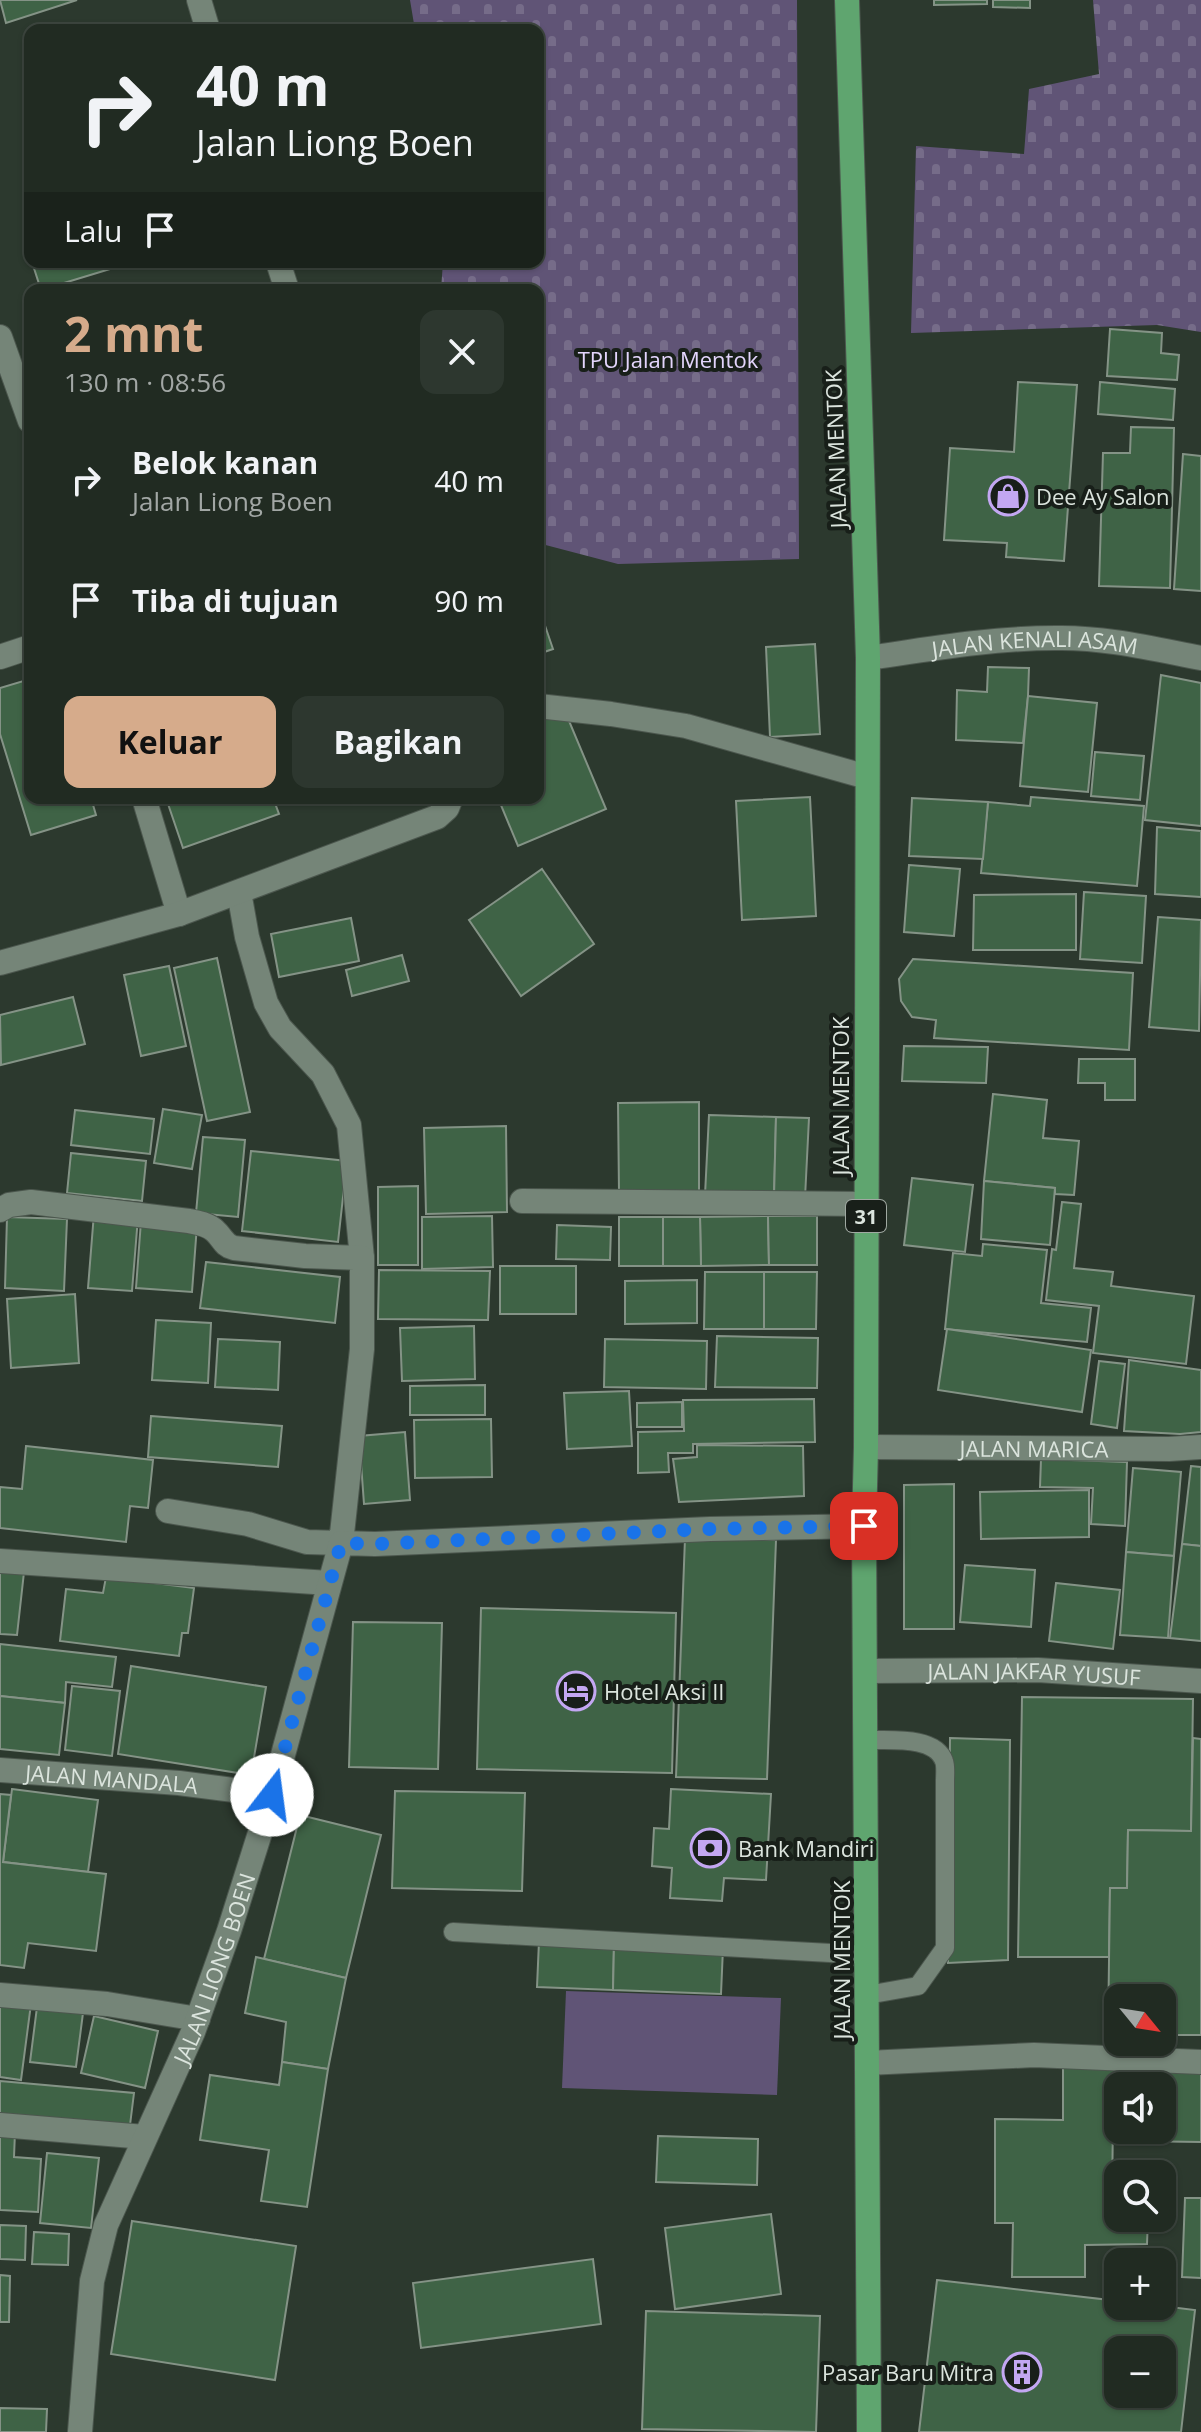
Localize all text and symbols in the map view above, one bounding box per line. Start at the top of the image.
text: 40 m [196,46,330,122]
icon: right [64,56,168,160]
text: Jalan Liong Boen [196,118,474,167]
icon: arrive [138,208,182,252]
text: Lalu [64,210,122,251]
text: 2 mnt [64,301,203,366]
button: close [420,310,504,394]
park label: TPU Jalan Mentok [578,344,759,374]
text: 130 m · 08:56 [64,364,226,400]
street label: JALAN MENTOK [817,369,853,531]
text: Belok kanan [132,442,318,483]
icon: right [64,458,108,502]
text: 40 m [434,460,504,501]
shop icon: Dee Ay Salon [987,475,1029,517]
place label: Dee Ay Salon [1036,481,1170,511]
text: Jalan Liong Boen [132,483,333,519]
icon: arrive [64,578,108,622]
text: Tiba di tujuan [132,580,339,621]
text: 90 m [434,580,504,621]
street label: JALAN KENALI ASAM [928,623,1140,664]
button: Keluar [64,696,276,788]
button: Bagikan [292,696,504,788]
street label: JALAN MENTOK [825,1016,855,1177]
road number: 31 [846,1200,886,1232]
street label: JALAN MARICA [958,1433,1109,1464]
pin [830,1492,898,1560]
icon: arrive [842,1504,886,1548]
street label: JALAN JAKFAR YUSUF [925,1655,1141,1692]
hotel icon: Hotel Aksi II [555,1670,597,1712]
place label: Hotel Aksi II [604,1676,724,1706]
position arrow [230,1753,314,1837]
street label: JALAN MANDALA [22,1757,200,1800]
bank icon: Bank Mandiri [689,1827,731,1869]
place label: Bank Mandiri [738,1833,874,1863]
street label: JALAN LIONG BOEN [165,1869,261,2070]
street label: JALAN MENTOK [826,1880,856,2041]
north arrow [1104,1984,1176,2056]
map controls [1104,1984,1176,2408]
button: sound [1104,2072,1176,2144]
button: search [1104,2160,1176,2232]
button: + [1104,2248,1176,2320]
button: − [1104,2336,1176,2408]
building icon: Pasar Baru Mitra [1001,2351,1043,2393]
place label: Pasar Baru Mitra [822,2357,994,2387]

